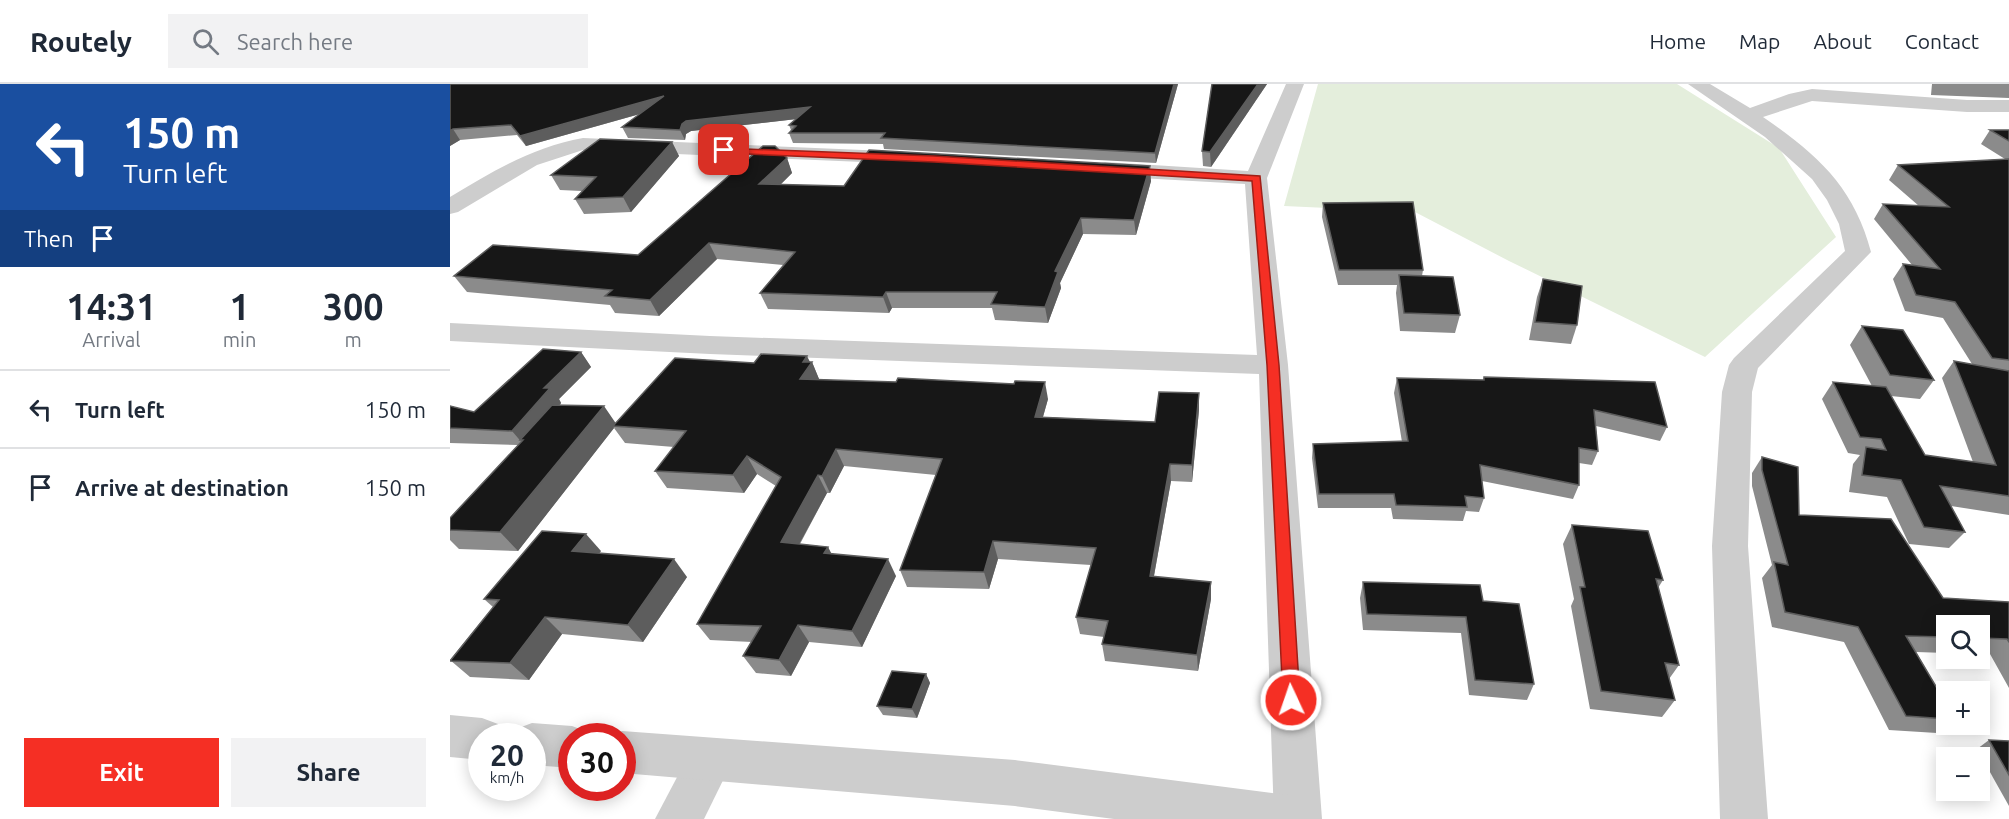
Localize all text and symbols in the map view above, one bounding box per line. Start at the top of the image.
search box [168,14,588,68]
icon: search [189,25,222,58]
text: Routely [30,26,132,57]
text: Search here [237,29,353,54]
text: Home [1649,29,1706,53]
text: Map [1739,29,1780,53]
text: About [1813,29,1872,53]
text: Contact [1905,29,1979,53]
icon: left [24,108,102,186]
text: 150 m [123,109,240,156]
pin [698,124,749,175]
icon: arrive [707,133,740,166]
text: Turn left [123,158,227,188]
icon: arrive [86,222,119,255]
text: Then [24,226,74,251]
text: 14:31 [66,286,156,327]
text: 1 [229,286,250,327]
text: 300 [323,286,384,327]
text: Arrival [82,328,141,351]
text: min [223,328,256,351]
text: m [345,328,362,351]
icon: left [24,393,57,426]
text: Turn left [75,397,165,422]
text: 150 m [365,397,426,422]
icon: arrive [24,471,57,504]
text: Arrive at destination [75,475,289,500]
text: 150 m [365,475,426,500]
map controls [1936,615,1990,801]
button: search [1936,615,1990,669]
position arrow [1259,668,1323,732]
button: + [1936,681,1990,735]
speed limit sign: 30 [558,723,636,801]
button: Exit [24,738,219,807]
button: Share [231,738,426,807]
text: 20 [490,738,524,772]
button: − [1936,747,1990,801]
text: km/h [490,769,524,786]

